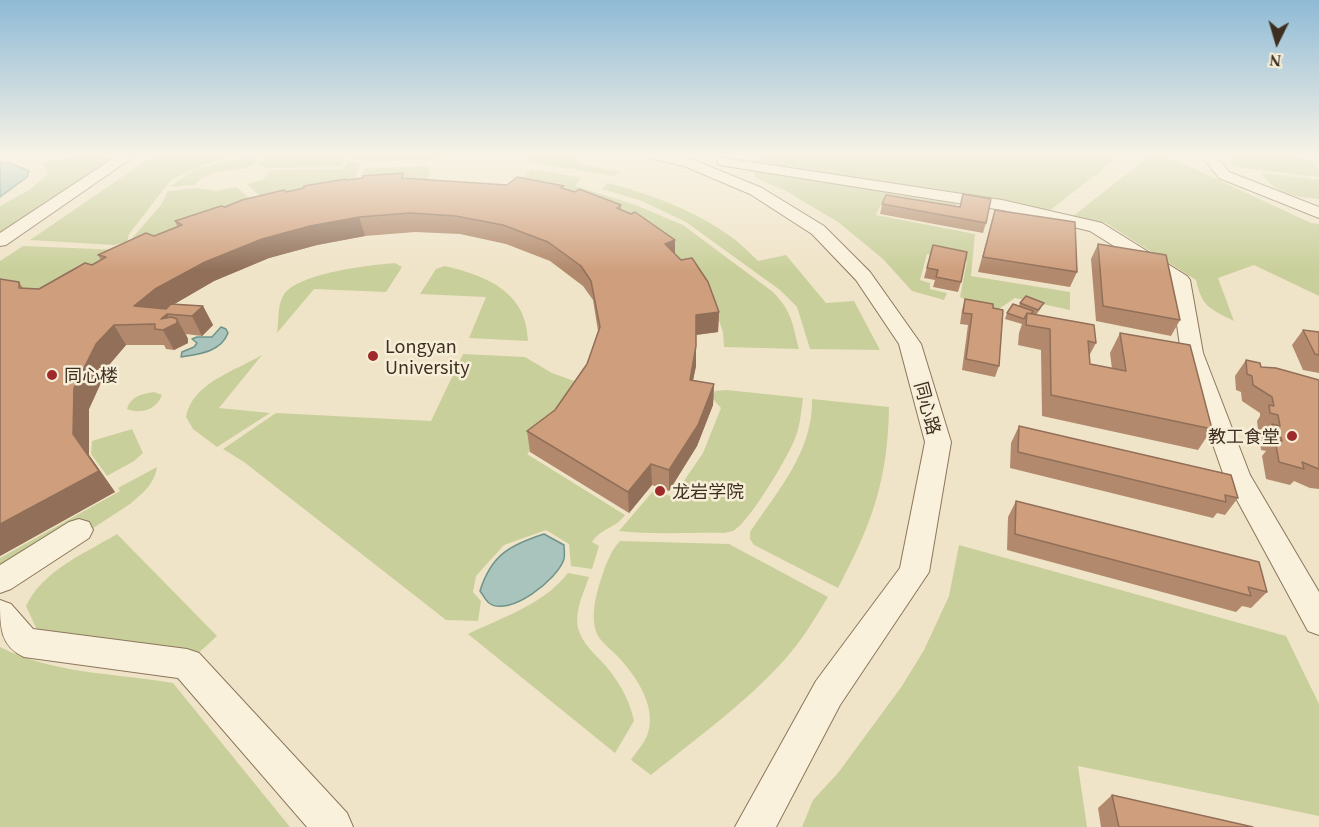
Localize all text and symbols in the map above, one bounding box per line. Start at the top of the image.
north arrow [1247,12,1307,72]
text: N [1269,51,1282,69]
place label: Longyan University [385,335,470,378]
marker: Longyan University [366,349,380,363]
place label: 同心楼 [64,364,118,386]
marker: 同心楼 [45,368,59,382]
street label: 同心路 [911,379,945,437]
place label: 教工食堂 [1208,425,1280,447]
marker: 教工食堂 [1285,429,1299,443]
place label: 龙岩学院 [672,480,744,502]
marker: 龙岩学院 [653,484,667,498]

